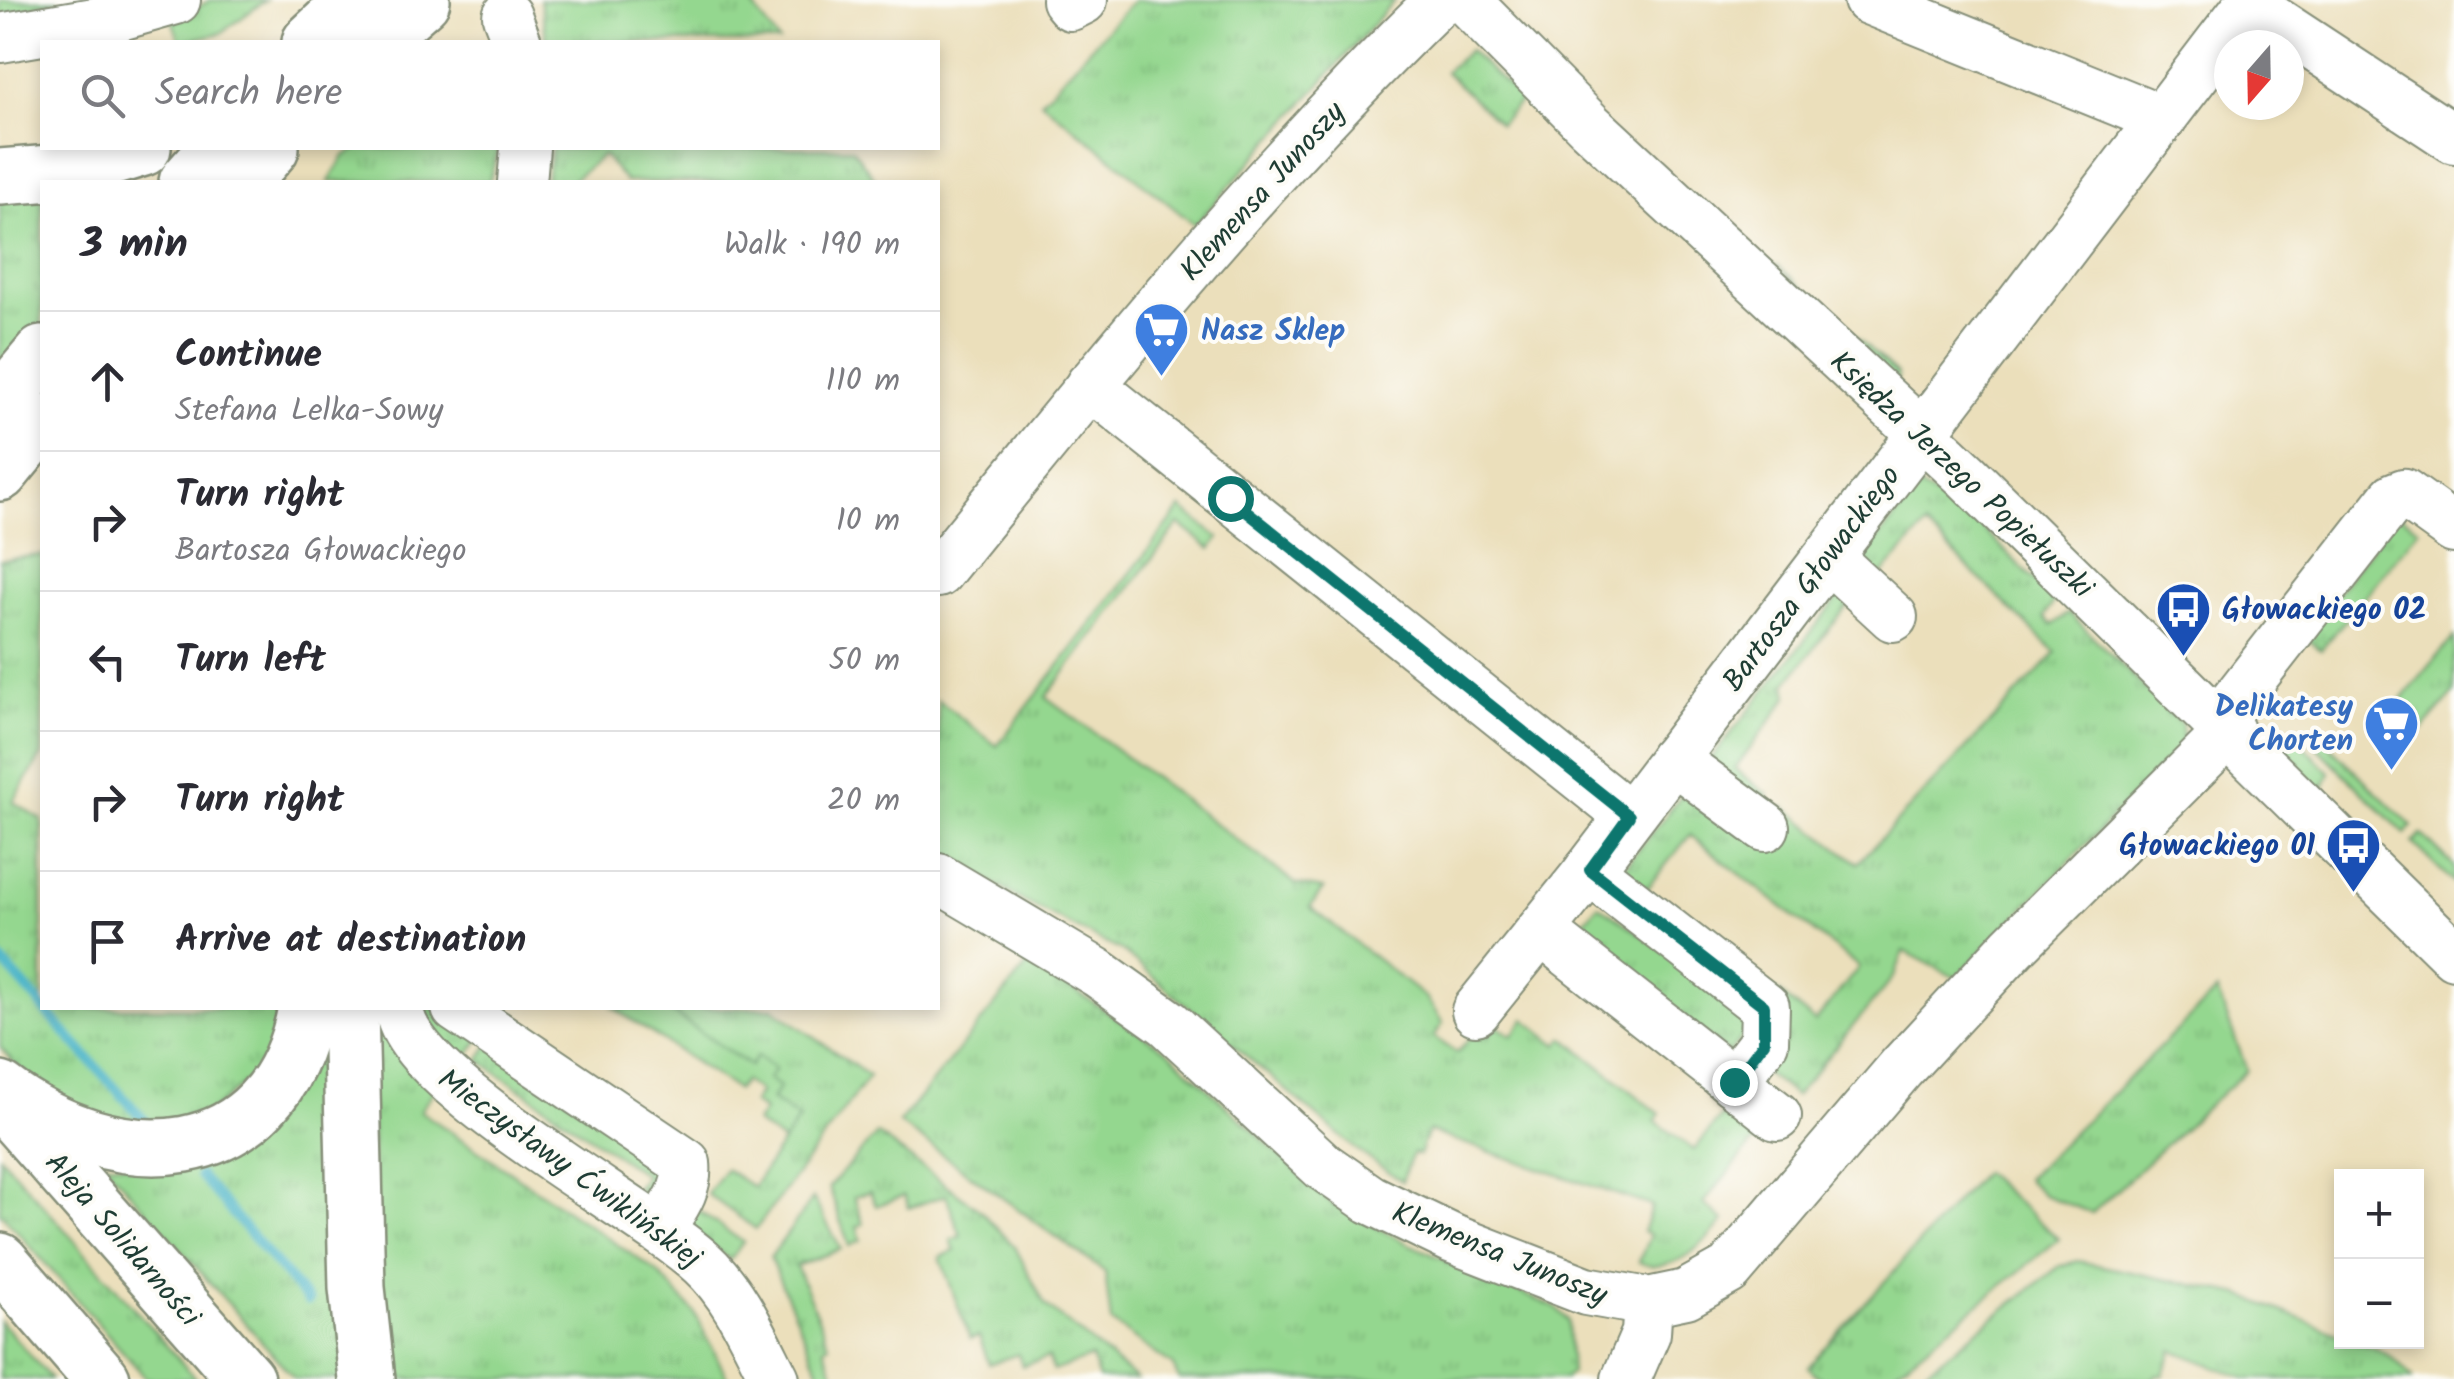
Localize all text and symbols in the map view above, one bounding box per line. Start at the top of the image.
north arrow [2214,30,2304,120]
search box [40,40,940,150]
text: Search here [155,65,342,125]
icon: search [75,68,130,123]
street label: Klemensa Junoszy [1169,91,1359,293]
text: 3 min [80,212,188,279]
text: Walk · 190 m [724,220,900,271]
supermarket icon: Nasz Sklep [1132,300,1192,379]
place label: Nasz Sklep [1201,308,1345,356]
text: Continue [175,326,322,386]
street label: Księdza Jerzego Popiełuszki [1818,340,2105,612]
icon: ahead [80,354,135,409]
text: 110 m [826,356,900,407]
text: Stefana Lelka-Sowy [175,386,443,437]
street label: Bartosza Głowackiego [1711,456,1914,703]
text: Turn right [175,466,344,526]
route start [1208,476,1254,522]
icon: right [80,494,135,549]
text: 10 m [836,496,900,547]
text: Bartosza Głowackiego [175,526,467,577]
bus stop icon: Głowackiego 02 [2153,579,2213,658]
place label: Głowackiego 02 [2222,587,2426,635]
text: Turn left [175,631,326,691]
icon: left [80,634,135,689]
text: 50 m [829,636,900,687]
place label: Delikatesy Chorten [2215,684,2353,766]
supermarket icon: Delikatesy Chorten [2362,693,2422,772]
text: Turn right [175,771,344,831]
icon: right [80,774,135,829]
text: 20 m [827,776,900,827]
bus stop icon: Głowackiego 01 [2324,815,2384,894]
place label: Głowackiego 01 [2119,823,2315,871]
text: Arrive at destination [175,911,526,971]
icon: arrive [80,914,135,969]
street label: Mieczysławy Ćwiklińskiej [427,1057,712,1283]
route end [1712,1060,1758,1106]
street label: Aleja Solidarności [32,1142,213,1340]
map controls [2334,1169,2424,1349]
button: + [2334,1169,2424,1259]
street label: Klemensa Junoszy [1384,1190,1615,1320]
button: − [2334,1259,2424,1349]

